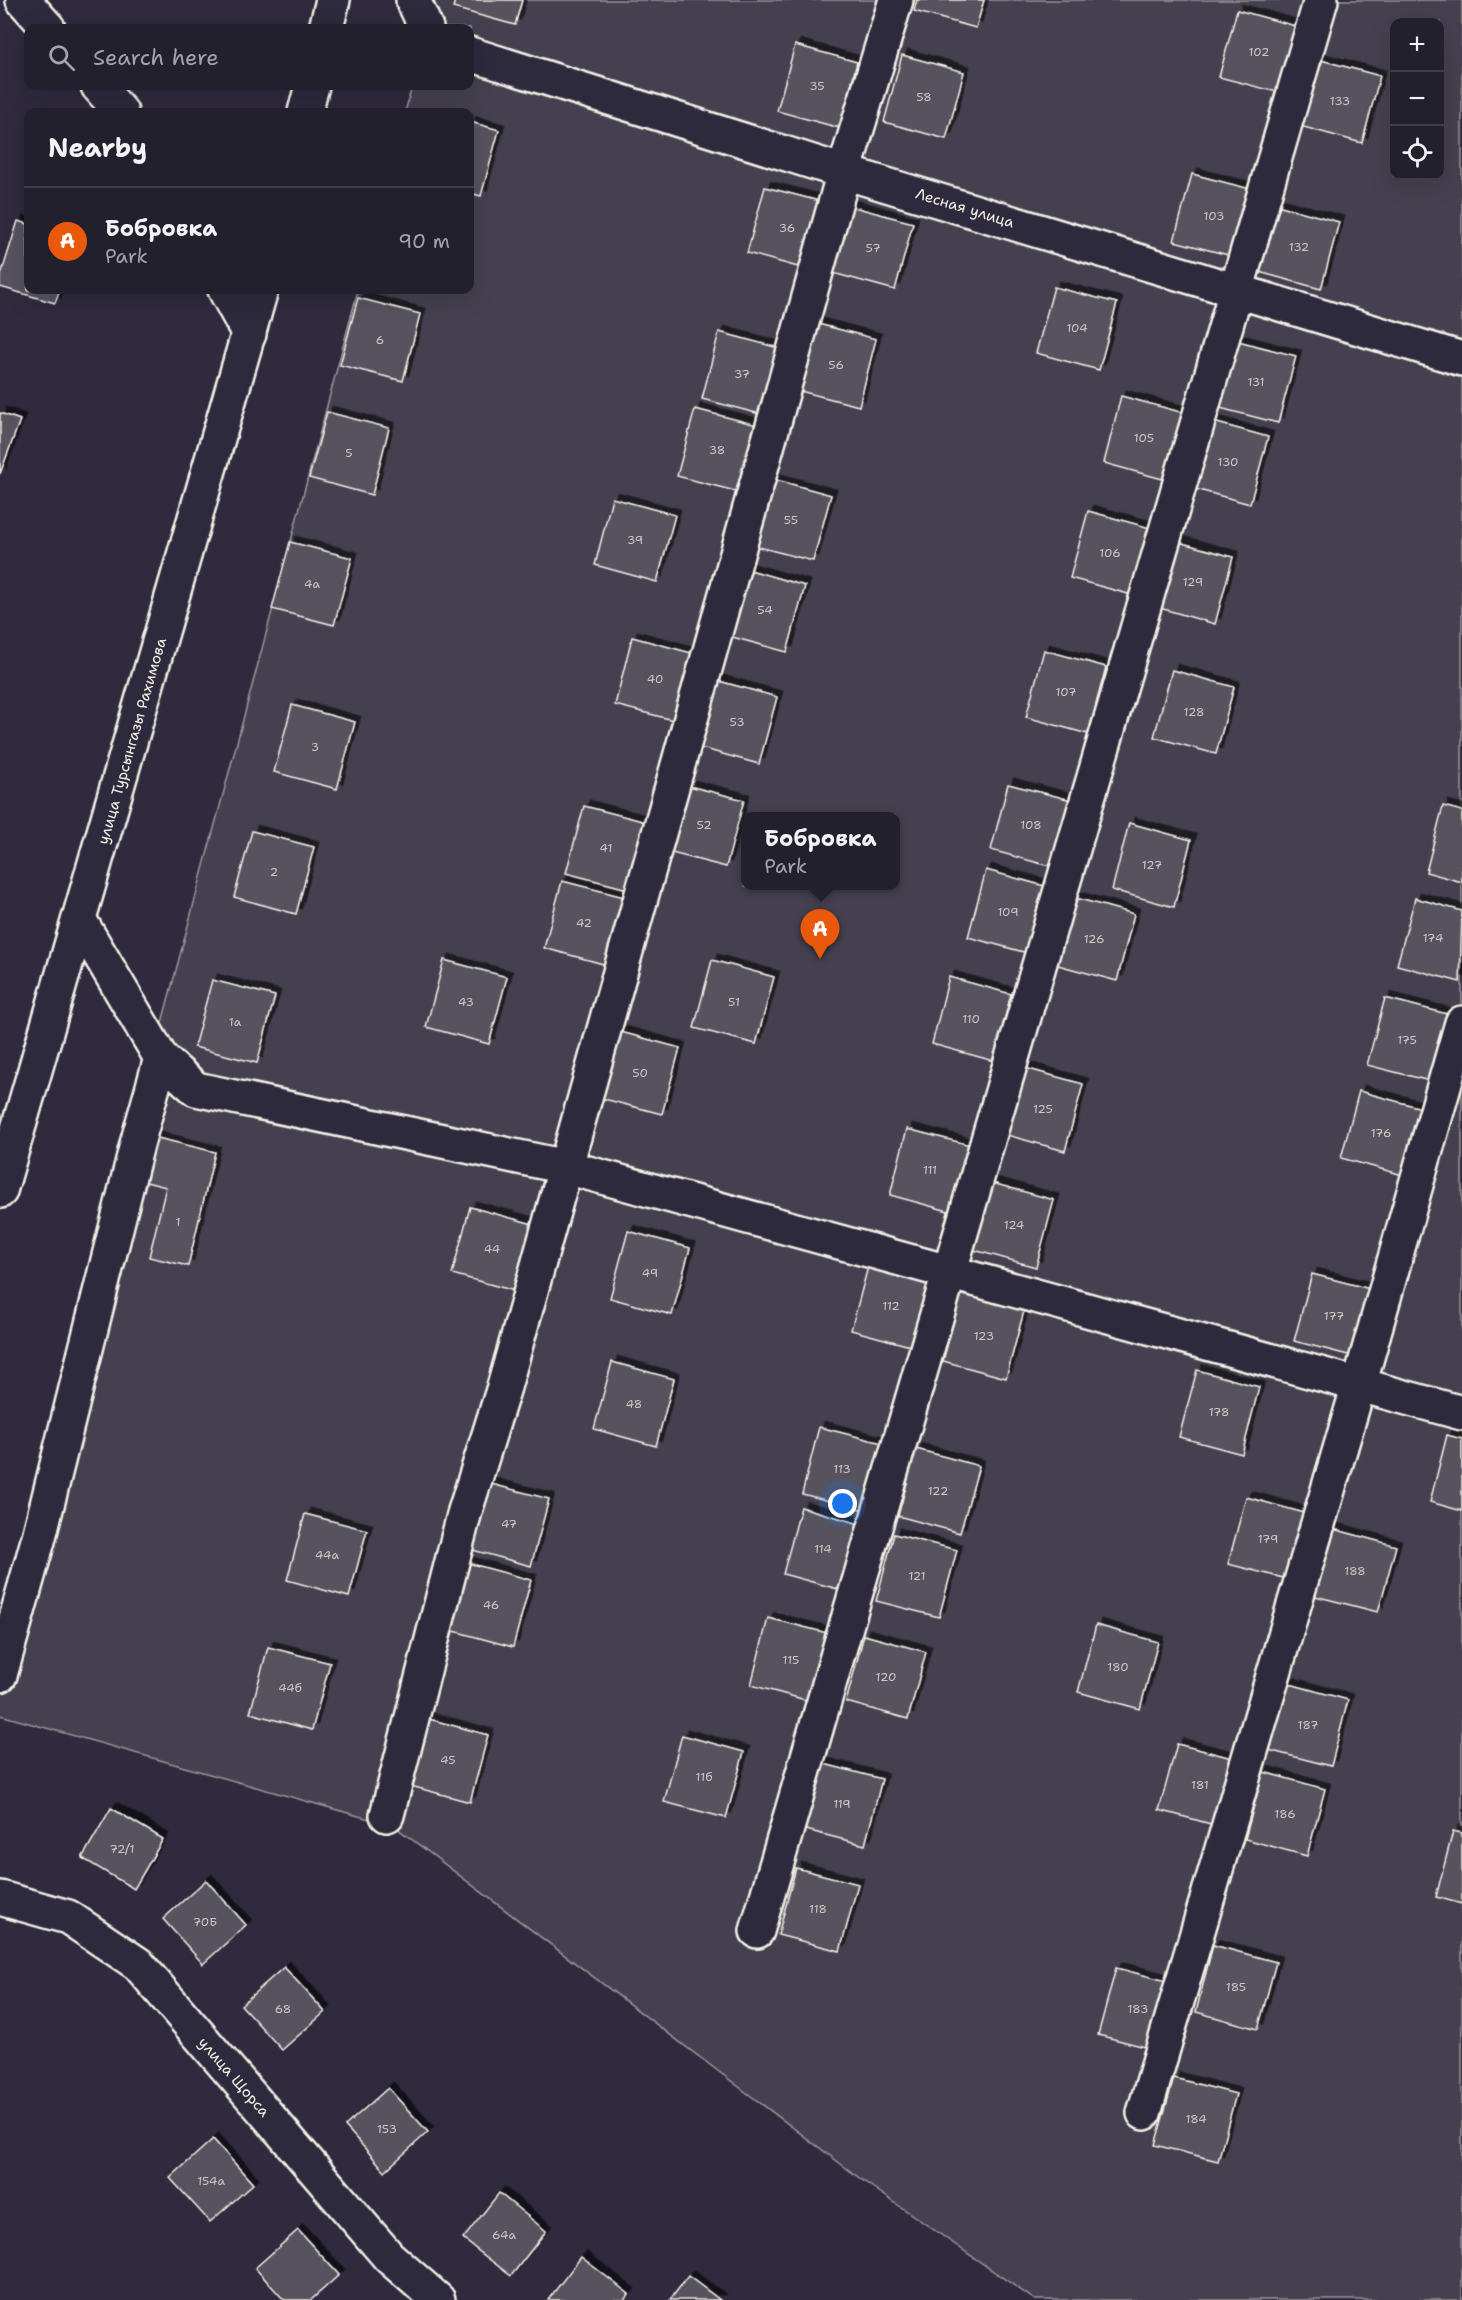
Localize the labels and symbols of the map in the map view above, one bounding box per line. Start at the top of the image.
house number: 102 [1249,44,1269,60]
house number: 35 [809,78,825,94]
house number: 58 [916,89,932,105]
house number: 133 [1330,93,1350,109]
street label: Лесная улица [913,183,1017,233]
house number: 103 [1204,208,1224,224]
house number: 36 [779,220,795,236]
house number: 132 [1289,239,1309,255]
house number: 57 [865,240,881,256]
house number: 104 [1066,320,1088,336]
house number: 6 [376,332,384,348]
house number: 56 [828,357,844,373]
house number: 37 [734,366,750,382]
house number: 131 [1247,374,1265,390]
house number: 105 [1134,430,1154,446]
house number: 38 [709,442,725,458]
house number: 5 [345,445,353,461]
house number: 130 [1217,454,1239,470]
house number: 55 [784,512,798,528]
house number: 39 [627,532,643,548]
house number: 106 [1099,545,1121,561]
house number: 129 [1183,574,1203,590]
house number: 4а [304,576,320,592]
house number: 54 [757,602,773,618]
street label: улица Турсынгазы Рахимова [93,635,171,847]
house number: 40 [647,671,663,687]
house number: 107 [1056,684,1076,700]
house number: 128 [1184,704,1204,720]
house number: 53 [729,714,745,730]
house number: 3 [311,739,319,755]
house number: 52 [696,817,712,833]
house number: 108 [1020,817,1042,833]
house number: 41 [600,840,612,856]
house number: 127 [1142,857,1162,873]
house number: 2 [270,864,278,880]
house number: 109 [997,904,1019,920]
pin: A [800,910,840,959]
house number: 42 [576,915,592,931]
house number: 174 [1423,930,1443,946]
house number: 126 [1084,931,1104,947]
house number: 43 [458,994,474,1010]
house number: 51 [728,994,740,1010]
house number: 110 [962,1011,980,1027]
house number: 1а [229,1014,242,1030]
house number: 175 [1397,1032,1417,1048]
house number: 50 [632,1065,648,1081]
house number: 125 [1033,1101,1053,1117]
house number: 176 [1371,1125,1391,1141]
house number: 111 [923,1162,937,1178]
house number: 1 [175,1214,181,1230]
house number: 124 [1004,1217,1024,1233]
house number: 44 [484,1241,500,1257]
house number: 49 [642,1265,658,1281]
house number: 112 [882,1298,900,1314]
house number: 177 [1324,1308,1344,1324]
house number: 123 [974,1328,994,1344]
house number: 48 [626,1396,642,1412]
house number: 178 [1209,1404,1229,1420]
house number: 113 [833,1461,851,1477]
house number: 122 [928,1483,948,1499]
your location [828,1489,857,1518]
house number: 47 [501,1516,517,1532]
house number: 179 [1258,1531,1278,1547]
house number: 114 [814,1541,832,1557]
house number: 44а [315,1547,339,1563]
house number: 188 [1344,1563,1366,1579]
house number: 121 [908,1568,926,1584]
house number: 46 [483,1597,499,1613]
house number: 115 [783,1652,799,1668]
house number: 180 [1107,1659,1129,1675]
house number: 120 [876,1669,896,1685]
house number: 44б [278,1680,302,1696]
house number: 187 [1298,1717,1318,1733]
house number: 45 [440,1752,456,1768]
house number: 11б [696,1769,712,1785]
house number: 181 [1191,1777,1209,1793]
house number: 119 [833,1796,851,1812]
house number: 186 [1274,1806,1296,1822]
house number: 72/1 [110,1841,134,1857]
house number: 118 [809,1901,827,1917]
house number: 70Б [193,1914,217,1930]
house number: 185 [1226,1979,1246,1995]
house number: 68 [275,2001,291,2017]
house number: 183 [1128,2001,1148,2017]
street label: улица Щорса [194,2033,275,2122]
house number: 184 [1185,2111,1207,2127]
house number: 153 [377,2121,397,2137]
house number: 154а [197,2173,225,2189]
house number: 64а [492,2227,516,2243]

